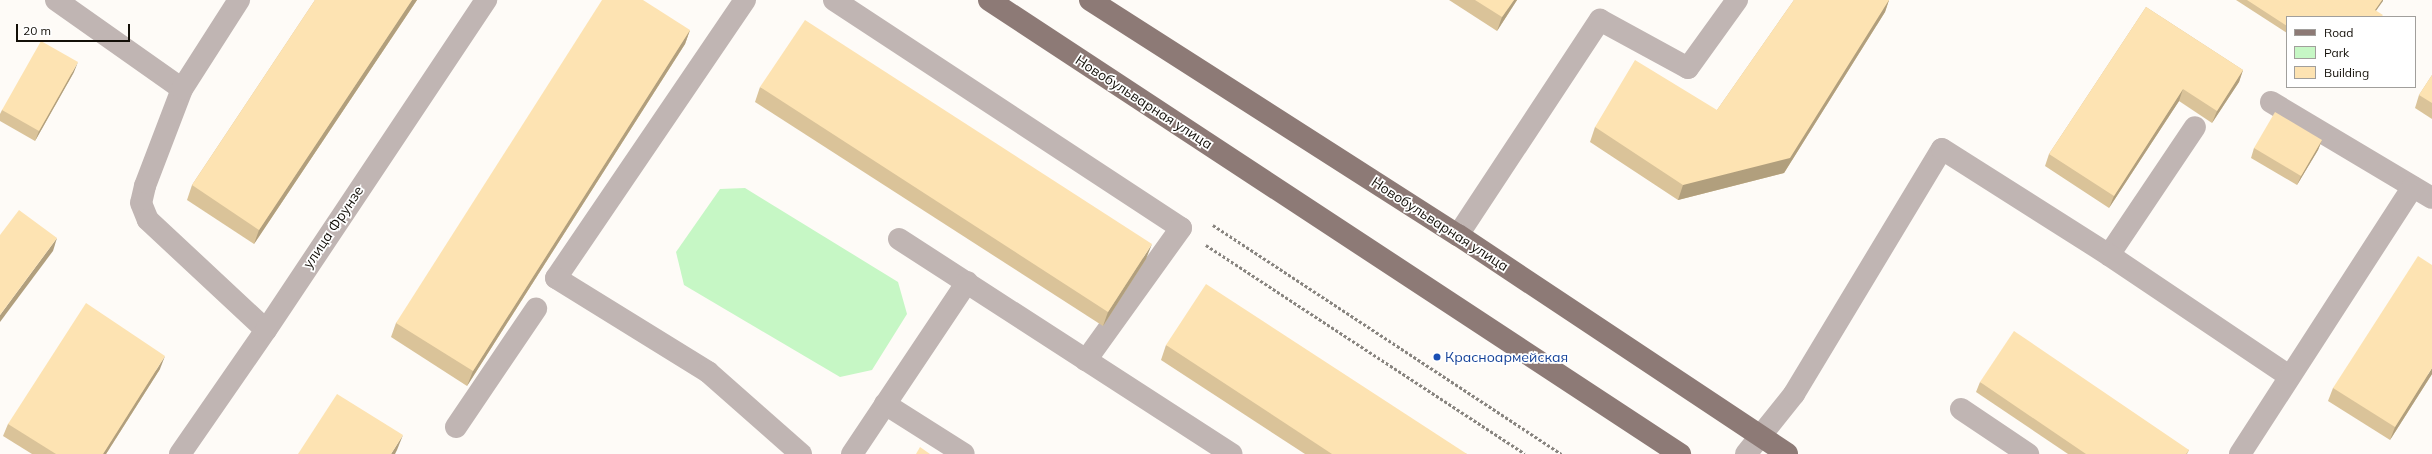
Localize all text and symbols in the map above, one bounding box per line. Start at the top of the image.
scale bar [18,16,132,42]
legend [2286,16,2416,88]
text: 20 m [23,23,51,38]
text: Road [2324,25,2353,40]
text: Park [2324,45,2349,60]
street label: Новобульварная улица [1072,51,1216,153]
text: Building [2324,65,2369,80]
street label: Новобульварная улица [1368,173,1512,275]
street label: улица Фрунзе [299,183,367,271]
place label: Красноармейская [1445,349,1568,365]
marker: Красноармейская [1432,352,1442,362]

